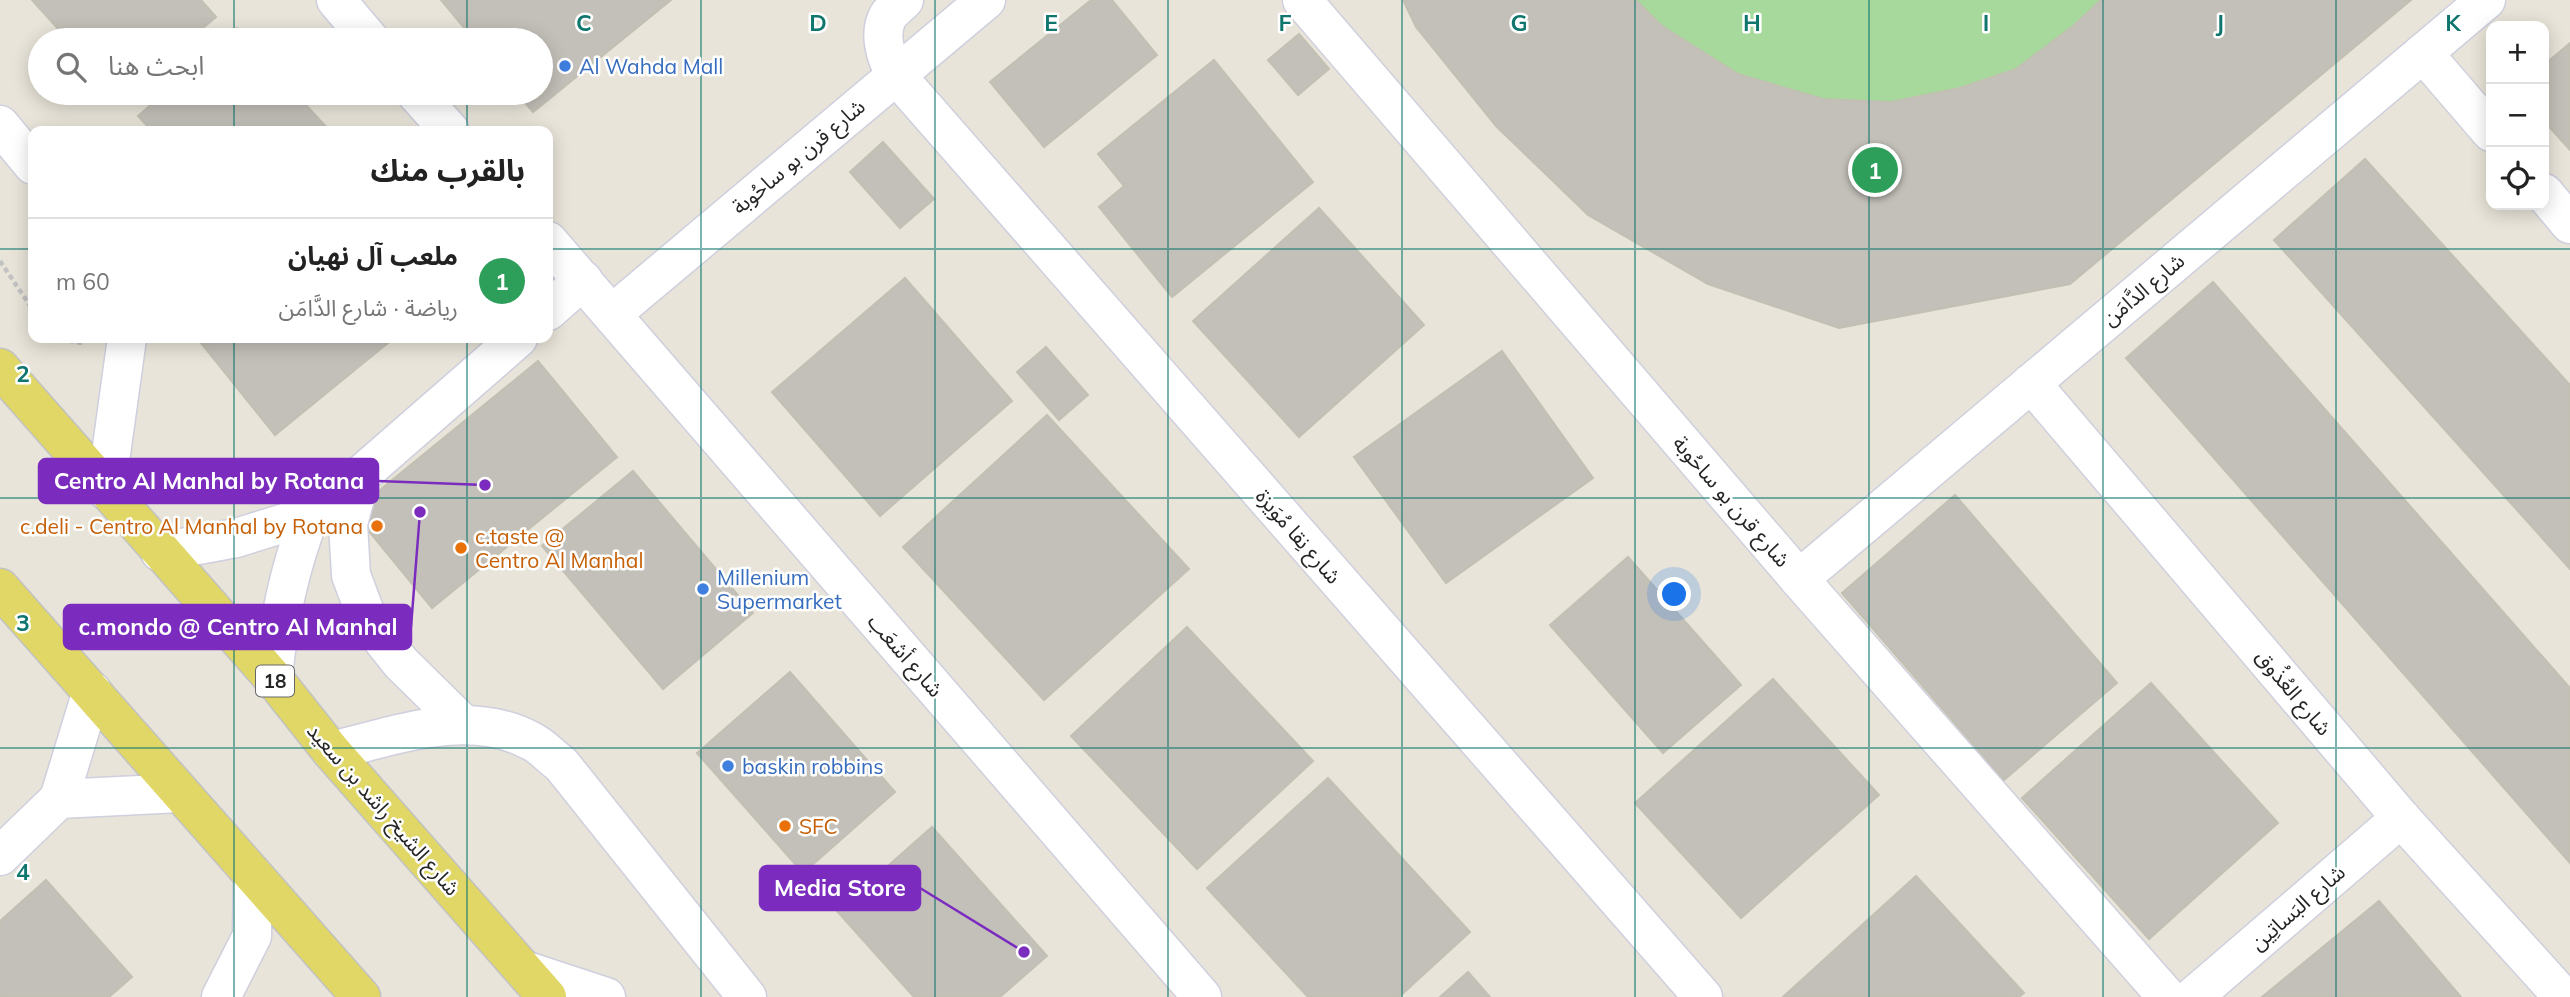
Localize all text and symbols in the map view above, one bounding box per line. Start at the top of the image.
text: C [576,8,592,37]
text: D [809,8,827,37]
text: E [1044,8,1058,37]
text: F [1278,8,1292,37]
text: G [1510,8,1528,37]
text: H [1743,8,1761,37]
text: I [1983,8,1989,37]
text: J [2216,8,2224,37]
text: K [2445,8,2462,37]
map controls [2486,21,2549,210]
button: + [2486,21,2549,84]
search box [28,28,553,105]
icon: search [52,48,90,86]
text: ابحث هنا [108,49,204,82]
place label: Al Wahda Mall [579,53,723,79]
marker: Al Wahda Mall [557,58,573,74]
button: − [2486,84,2549,147]
street label: شارع قرن بو ساحُوبة [726,93,872,222]
pin: 1 [1852,144,1898,196]
button: locate [2486,147,2549,210]
text: بالقرب منك [371,151,525,189]
text: ملعب آل نهيان [288,239,458,272]
street label: شارع الدَّامَن [2097,247,2191,333]
text: 60 m [56,267,110,296]
text: 1 [495,267,509,296]
text: رياضة · شارع الدَّامَن [279,293,458,322]
text: 2 [16,359,30,388]
street label: شارع قرن بو ساحُوبة [1666,430,1796,574]
callout: Centro Al Manhal by Rotana [39,459,378,503]
text: Centro Al Manhal by Rotana [54,466,364,495]
street label: شارع نِقا مُوَيزة [1248,483,1347,591]
place label: c.deli - Centro Al Manhal by Rotana [20,513,363,539]
marker: c.deli - Centro Al Manhal by Rotana [369,518,385,534]
place label: c.taste @ Centro Al Manhal [475,523,643,573]
marker: c.taste @ Centro Al Manhal [453,540,469,556]
place label: Millenium Supermarket [717,564,842,614]
your location [1657,577,1691,611]
marker: Millenium Supermarket [695,581,711,597]
callout: c.mondo @ Centro Al Manhal [64,605,411,649]
text: 3 [16,608,30,637]
street label: شارع أشعَب [861,608,949,704]
text: c.mondo @ Centro Al Manhal [78,612,398,641]
street label: شارع العُذُوق [2248,643,2338,742]
road number: 18 [256,666,294,696]
street label: شارع الشيخ راشد بن سعيد [300,718,466,902]
place label: baskin robbins [742,753,884,779]
marker: baskin robbins [720,758,736,774]
place label: SFC [799,813,838,839]
marker: SFC [777,818,793,834]
text: 4 [16,857,30,886]
street label: شارع البَساتِين [2244,859,2352,958]
callout: Media Store [760,866,920,910]
text: Media Store [774,873,906,902]

